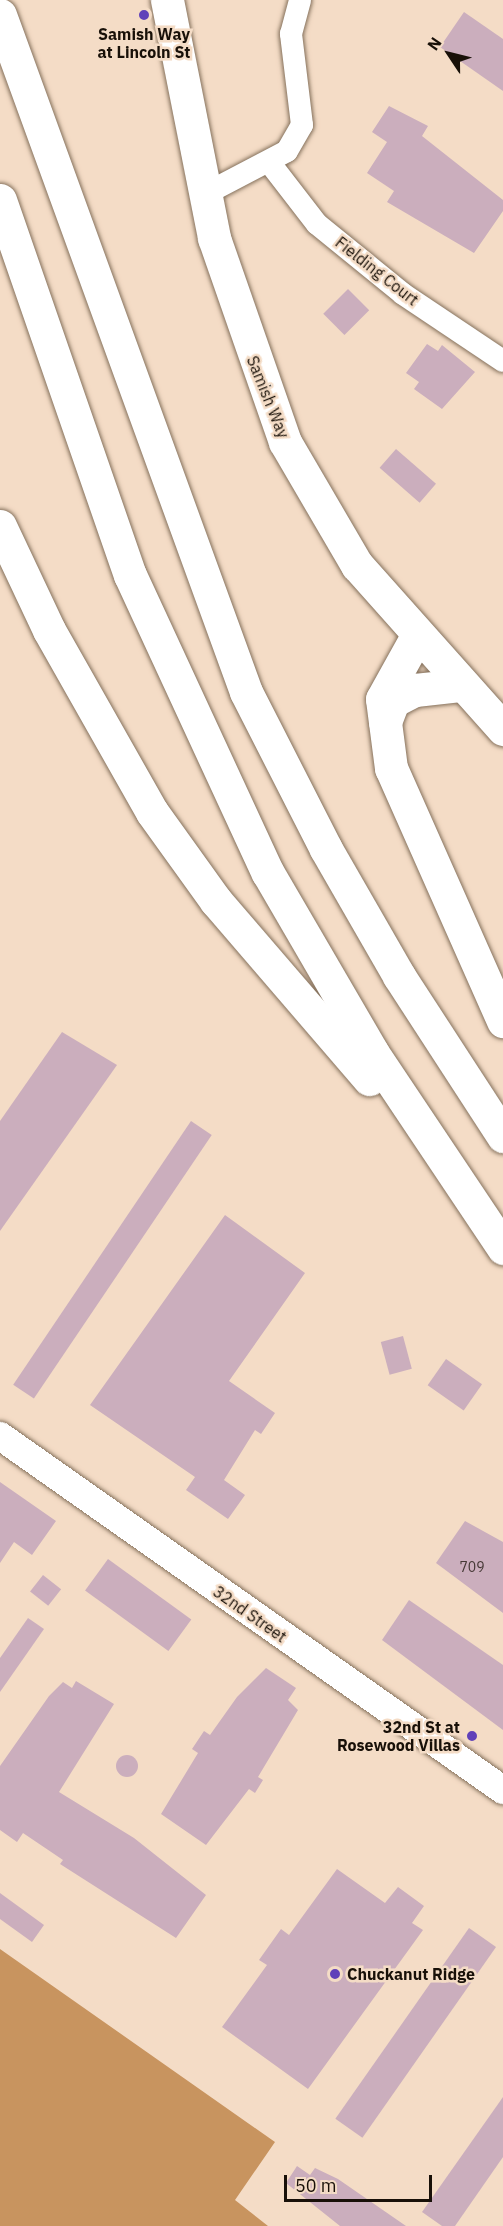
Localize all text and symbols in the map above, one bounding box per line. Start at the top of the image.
marker: Samish Way at Lincoln St [137,8,151,22]
place label: Samish Way at Lincoln St [98,24,190,62]
north arrow [419,24,479,84]
text: N [423,33,446,54]
street label: Fielding Court [332,233,422,309]
street label: Samish Way [243,353,293,441]
house number: 709 [459,1559,485,1575]
street label: 32nd Street [210,1582,290,1646]
place label: 32nd St at Rosewood Villas [337,1717,460,1755]
marker: 32nd St at Rosewood Villas [465,1729,479,1743]
place label: Chuckanut Ridge [347,1964,475,1984]
marker: Chuckanut Ridge [328,1967,342,1981]
scale bar [287,2163,436,2201]
text: 50 m [295,2174,337,2197]

